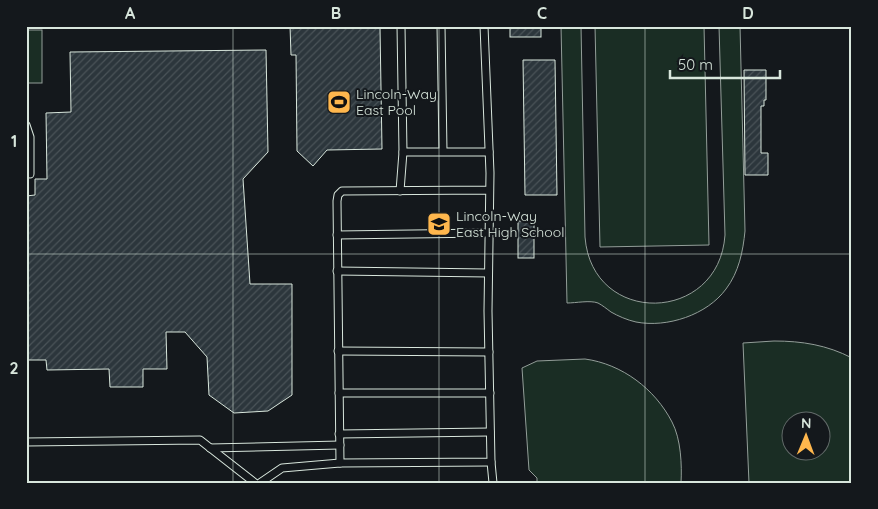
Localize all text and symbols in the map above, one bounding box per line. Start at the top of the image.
text: A [125,3,136,23]
text: B [331,3,341,23]
text: C [537,3,547,23]
text: D [742,3,754,23]
scale bar [670,48,780,80]
text: 50 m [678,55,713,74]
place label: Lincoln-Way East Pool [356,85,437,119]
sports icon: Lincoln-Way East Pool [326,89,352,115]
text: 1 [11,131,17,151]
place label: Lincoln-Way East High School [456,207,564,241]
school or university icon: Lincoln-Way East High School [426,211,452,237]
text: 2 [9,358,19,378]
north arrow [780,412,830,462]
text: N [801,414,812,432]

